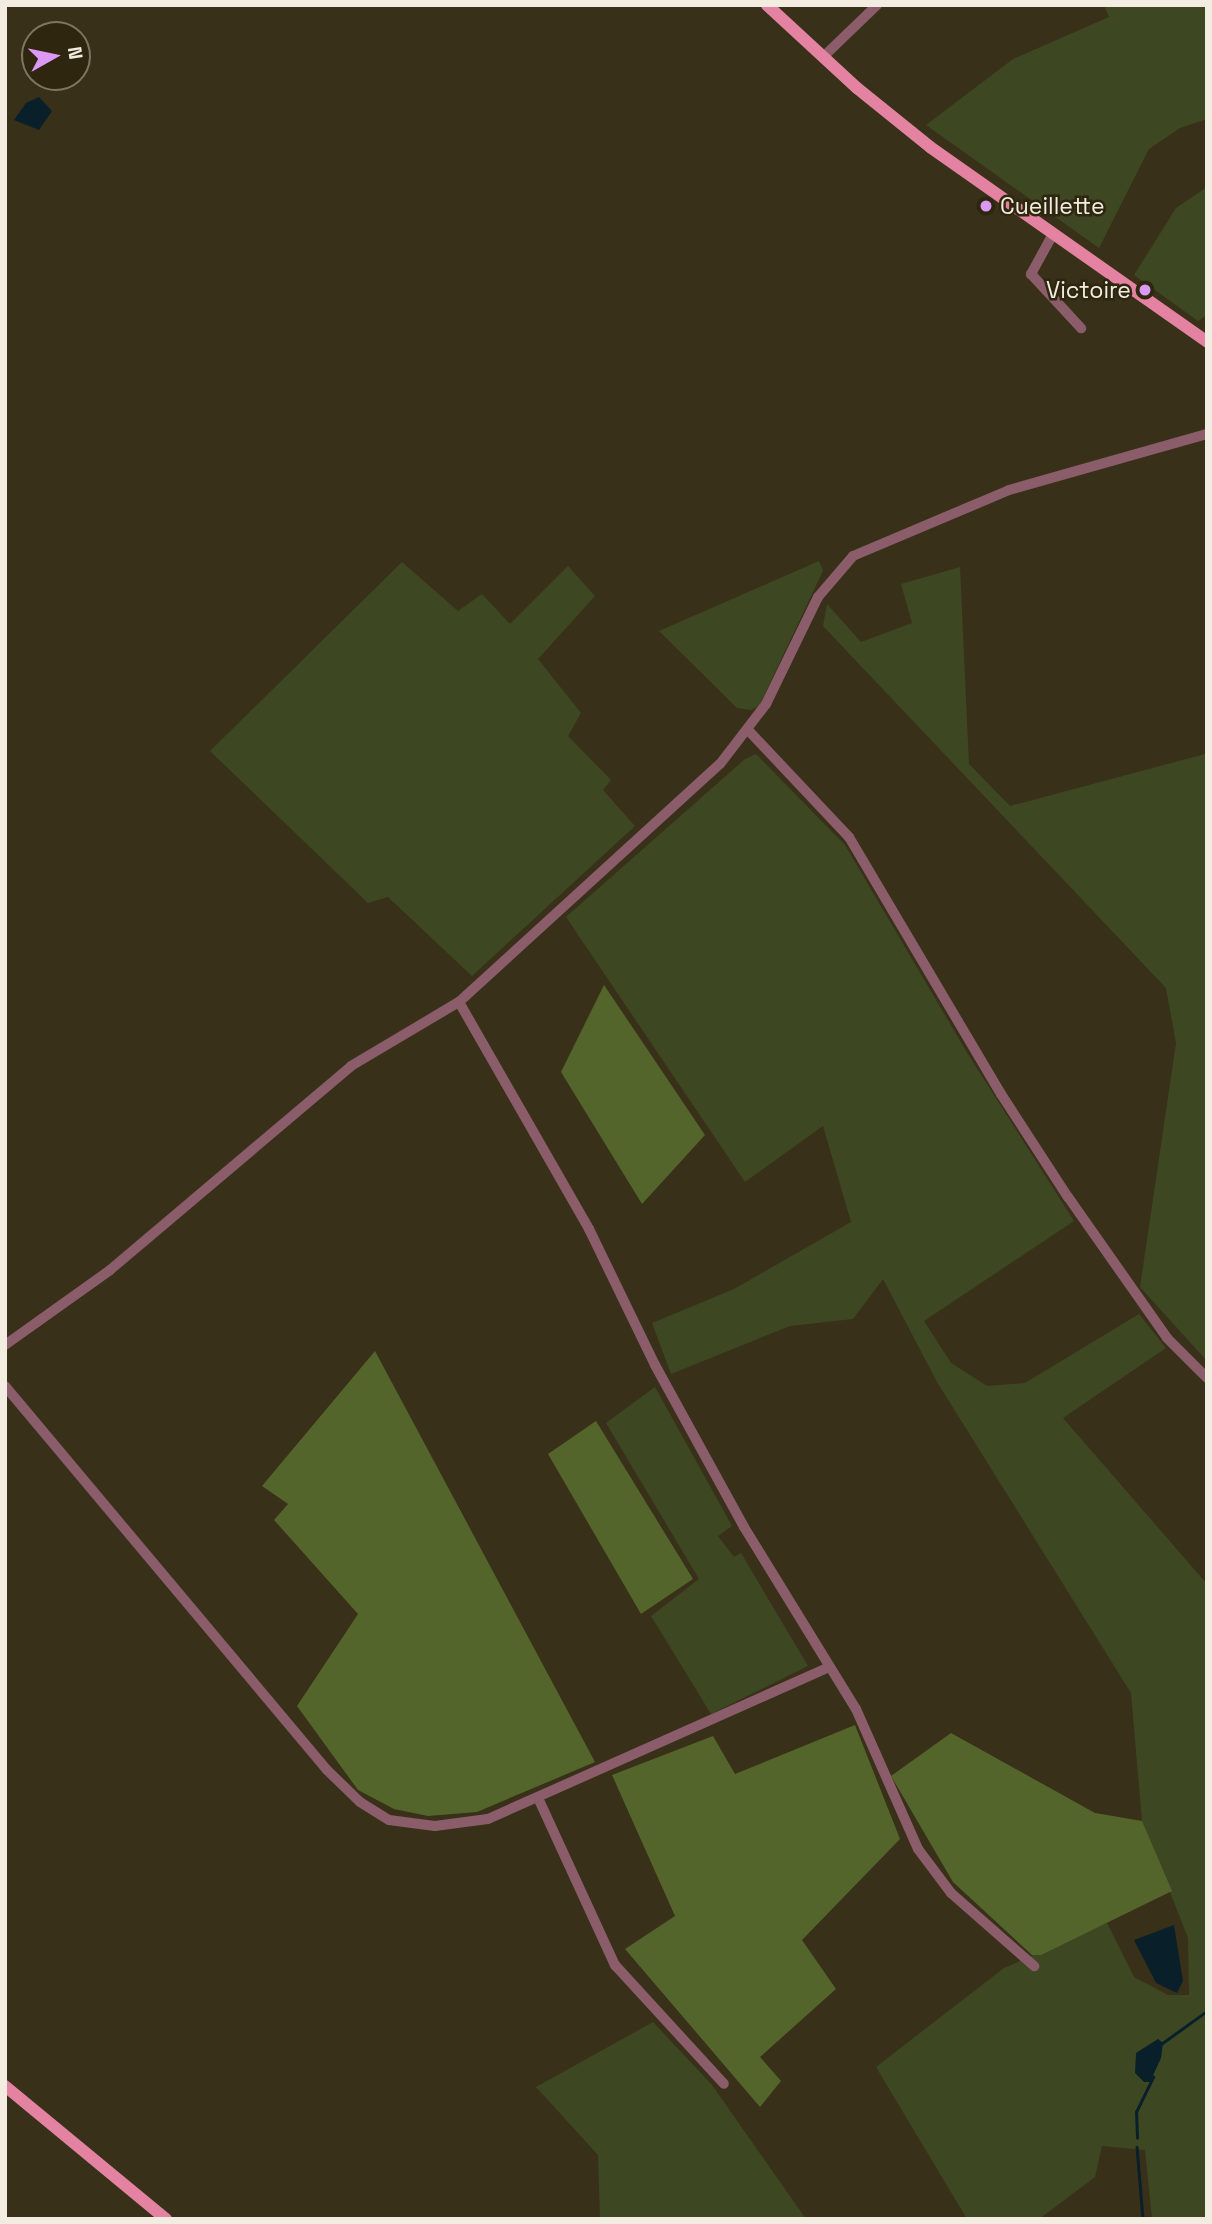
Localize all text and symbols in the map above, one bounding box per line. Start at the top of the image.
north arrow [21,21,91,91]
text: N [62,45,89,61]
place label: Cueillette [1000,192,1105,220]
marker: Cueillette [978,198,994,214]
place label: Victoire [1046,276,1131,304]
marker: Victoire [1137,282,1153,298]

